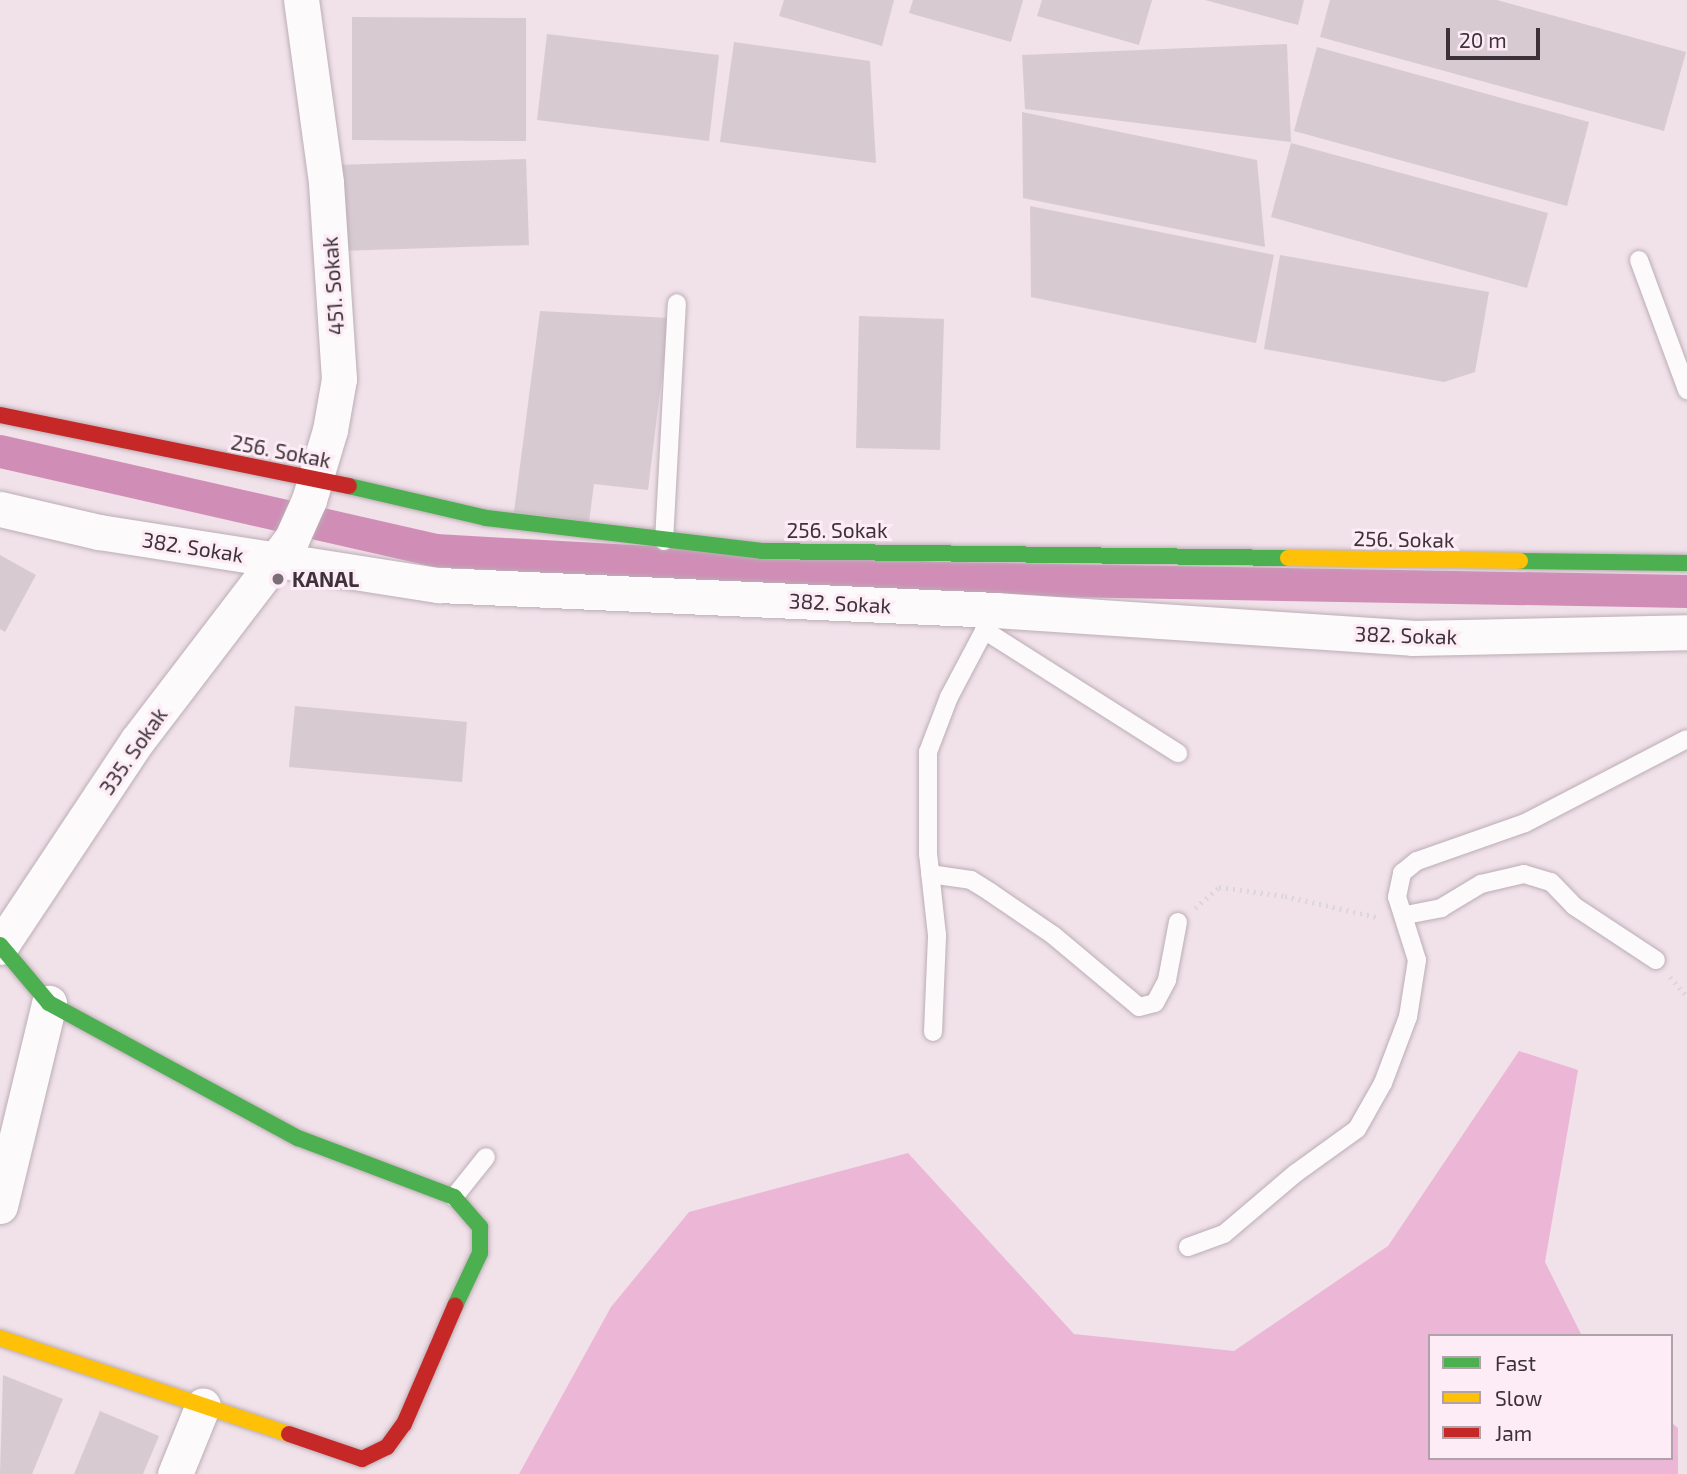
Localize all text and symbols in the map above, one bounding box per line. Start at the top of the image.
scale bar [1449,14,1544,58]
text: 20 m [1459,27,1507,52]
street label: 451. Sokak [317,236,349,336]
street label: 256. Sokak [229,429,333,473]
street label: 256. Sokak [786,517,888,543]
street label: 256. Sokak [1353,526,1455,552]
street label: 382. Sokak [140,527,246,567]
place label: KANAL [292,566,359,592]
marker: KANAL [270,571,286,587]
street label: 382. Sokak [788,588,892,618]
street label: 382. Sokak [1354,621,1458,649]
street label: 335. Sokak [94,703,172,799]
legend [1428,1334,1673,1460]
text: Fast [1495,1350,1536,1375]
text: Slow [1495,1385,1542,1410]
text: Jam [1495,1420,1532,1445]

